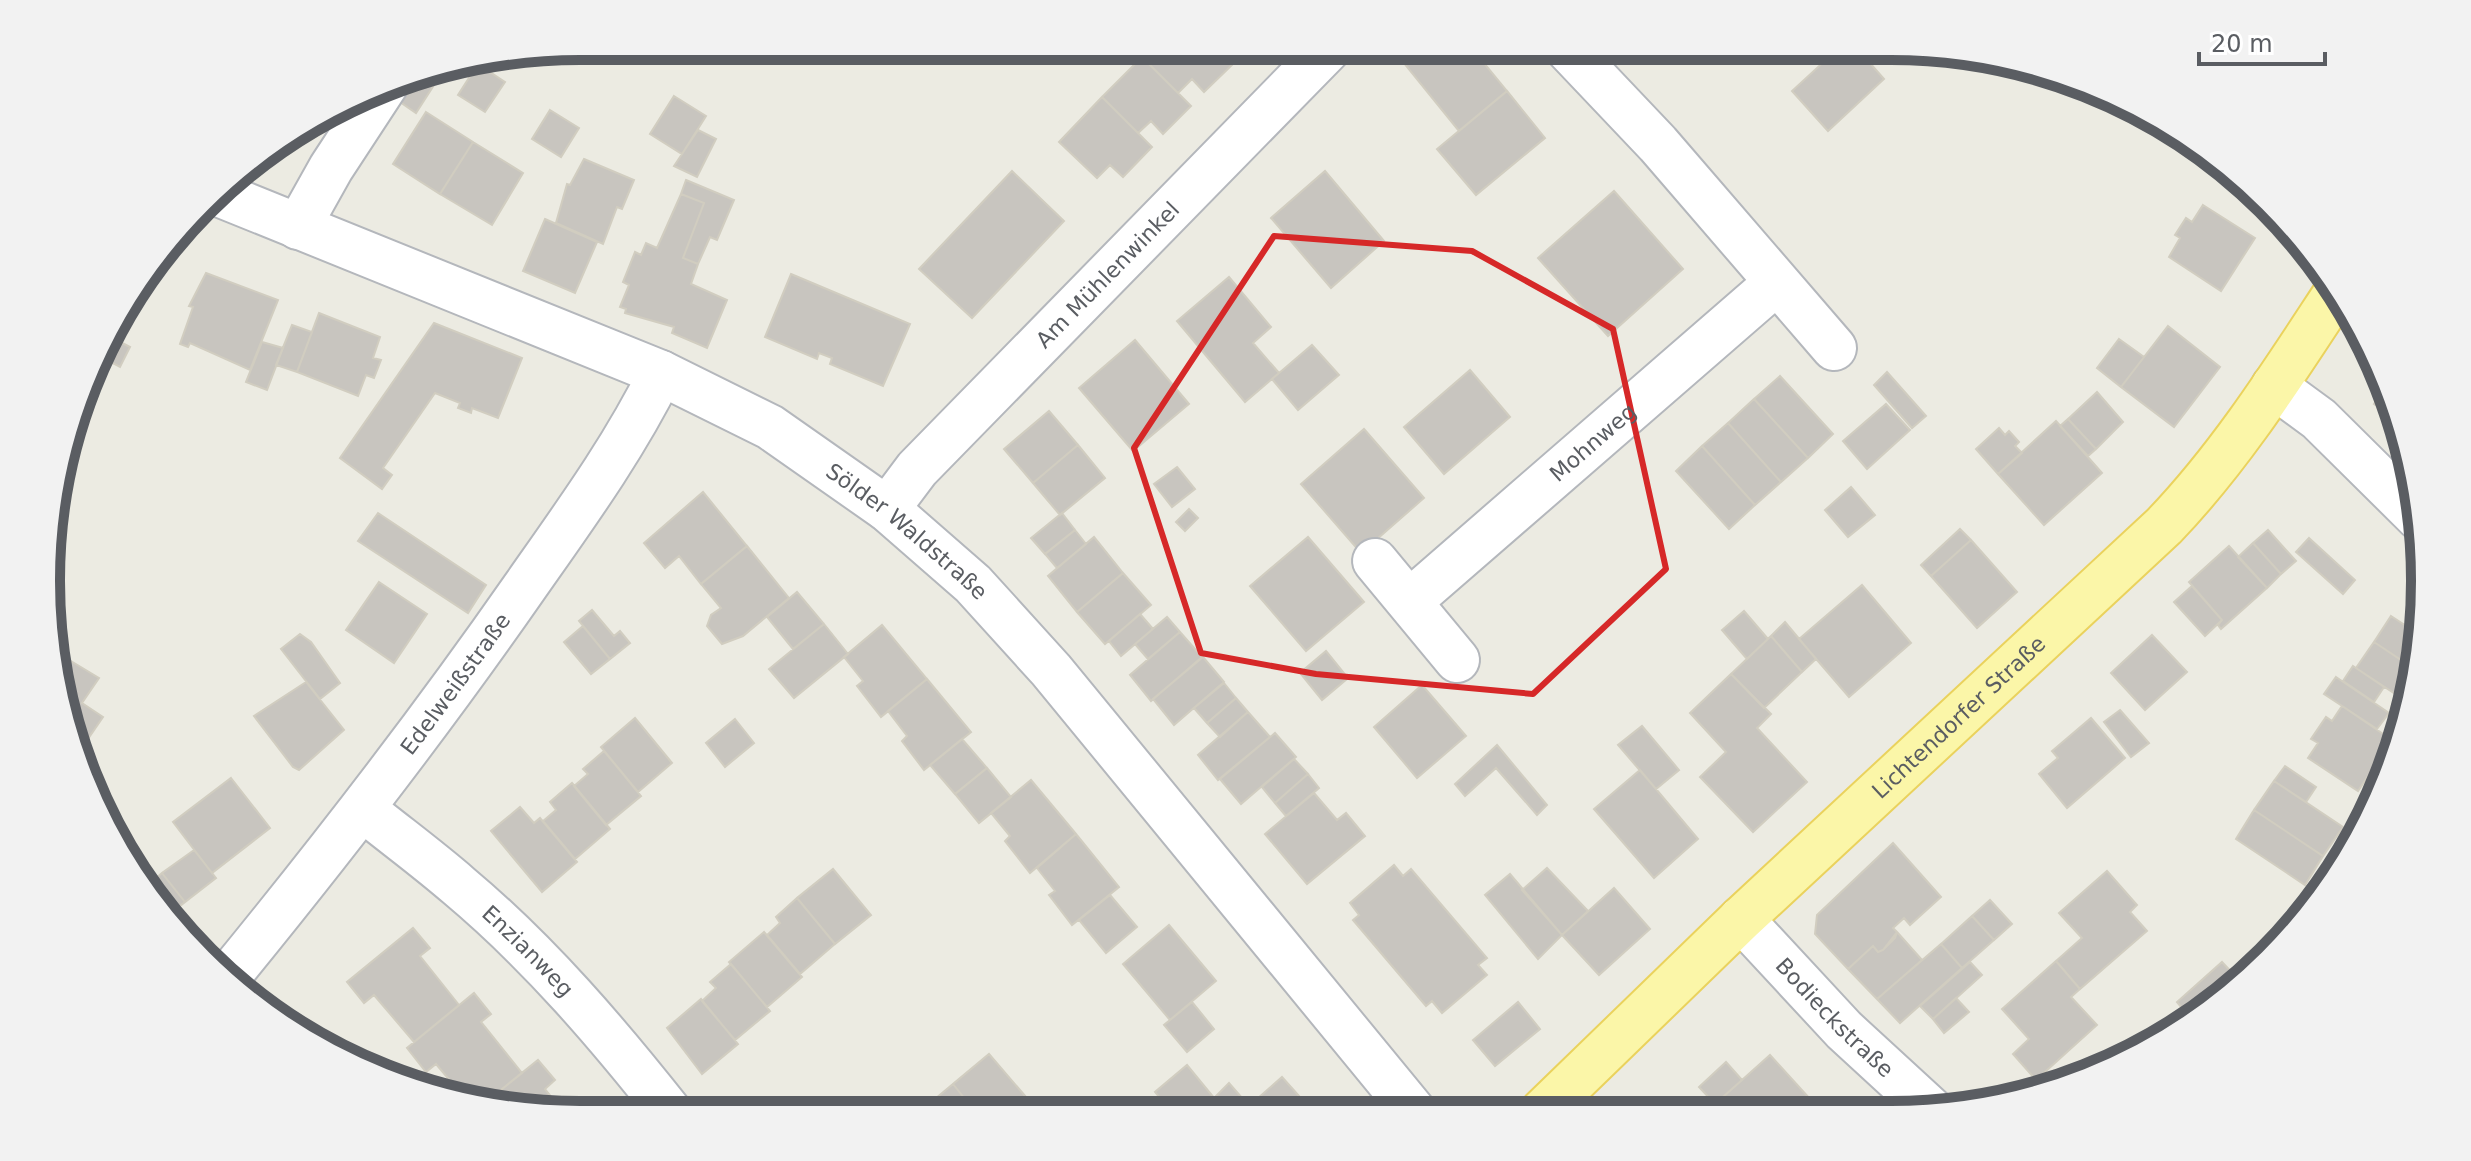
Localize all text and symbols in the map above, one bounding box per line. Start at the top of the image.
scale bar [2199,16,2325,66]
text: 20 m [2211,30,2273,58]
street label: Am Mühlenwinkel [1031,197,1184,353]
street label: Mohnweg [1545,398,1641,486]
street label: Sölder Waldstraße [822,458,993,604]
street label: Edelweißstraße [395,608,515,759]
street label: Lichtendorfer Straße [1867,631,2050,803]
street label: Enzianweg [477,900,579,1002]
street label: Bodieckstraße [1771,953,1899,1082]

